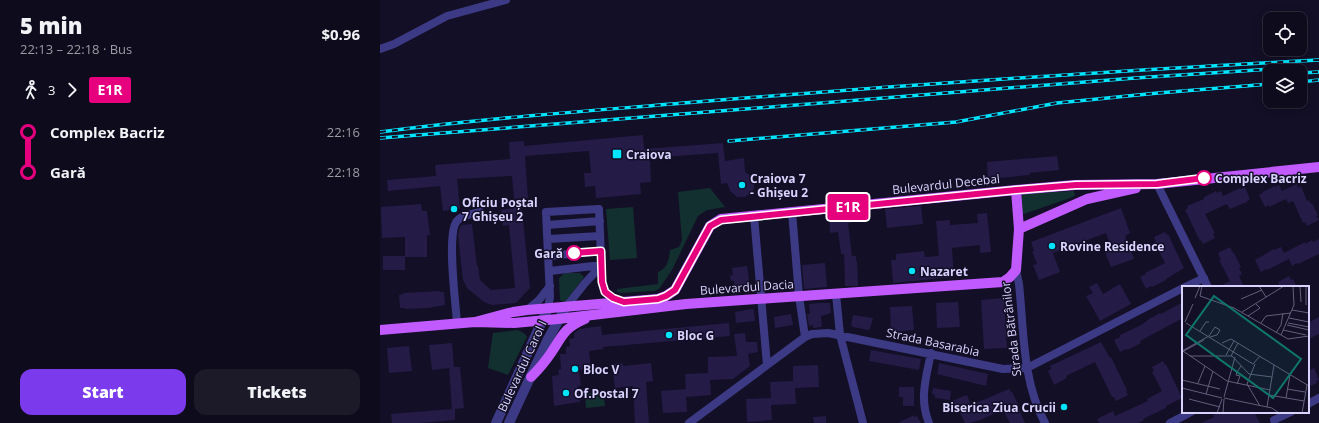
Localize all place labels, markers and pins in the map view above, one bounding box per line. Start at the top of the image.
place label: Craiova [626,146,672,163]
marker: Craiova [611,148,623,160]
place label: Craiova 7 - Ghișeu 2 [750,170,808,201]
marker: Complex Bacriz [1196,170,1212,186]
place label: Complex Bacriz [1215,170,1307,187]
marker: Craiova 7 - Ghișeu 2 [737,180,747,190]
place label: Oficiu Poștal 7 Ghișeu 2 [462,194,538,225]
marker: Oficiu Poștal 7 Ghișeu 2 [449,204,459,214]
place label: Rovine Residence [1060,238,1164,255]
marker: Rovine Residence [1047,241,1057,251]
place label: Gară [534,245,563,262]
marker: Gară [566,245,582,261]
place label: Nazaret [920,263,968,280]
marker: Nazaret [907,266,917,276]
place label: Bloc G [677,327,714,344]
marker: Bloc G [664,330,674,340]
place label: Bloc V [583,361,619,378]
marker: Bloc V [570,364,580,374]
place label: Of.Postal 7 [574,385,639,402]
marker: Of.Postal 7 [561,388,571,398]
place label: Biserica Ziua Crucii [942,399,1056,416]
marker: Biserica Ziua Crucii [1059,402,1069,412]

